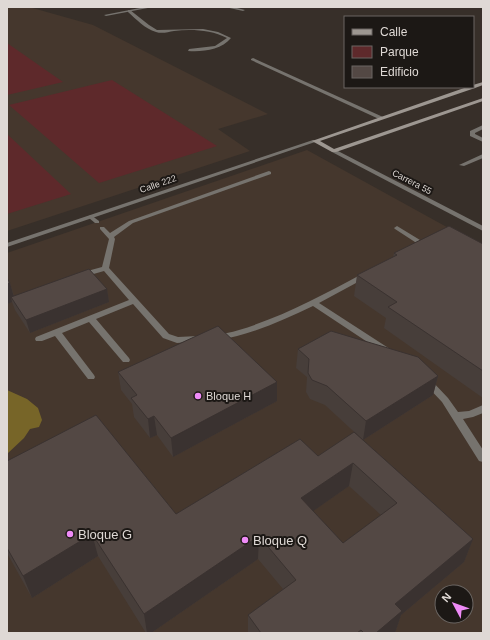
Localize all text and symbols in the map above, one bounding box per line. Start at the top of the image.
legend [344,16,474,88]
text: Calle [380,25,408,39]
text: Parque [380,45,419,59]
text: Edificio [380,65,419,79]
street label: Carrera 55 [391,168,433,196]
street label: Calle 222 [138,173,178,195]
place label: Bloque H [206,390,251,402]
marker: Bloque H [193,391,203,401]
place label: Bloque G [78,527,132,542]
marker: Bloque G [65,529,75,539]
place label: Bloque Q [253,533,307,548]
marker: Bloque Q [240,535,250,545]
north arrow [434,584,474,624]
text: N [439,590,454,604]

